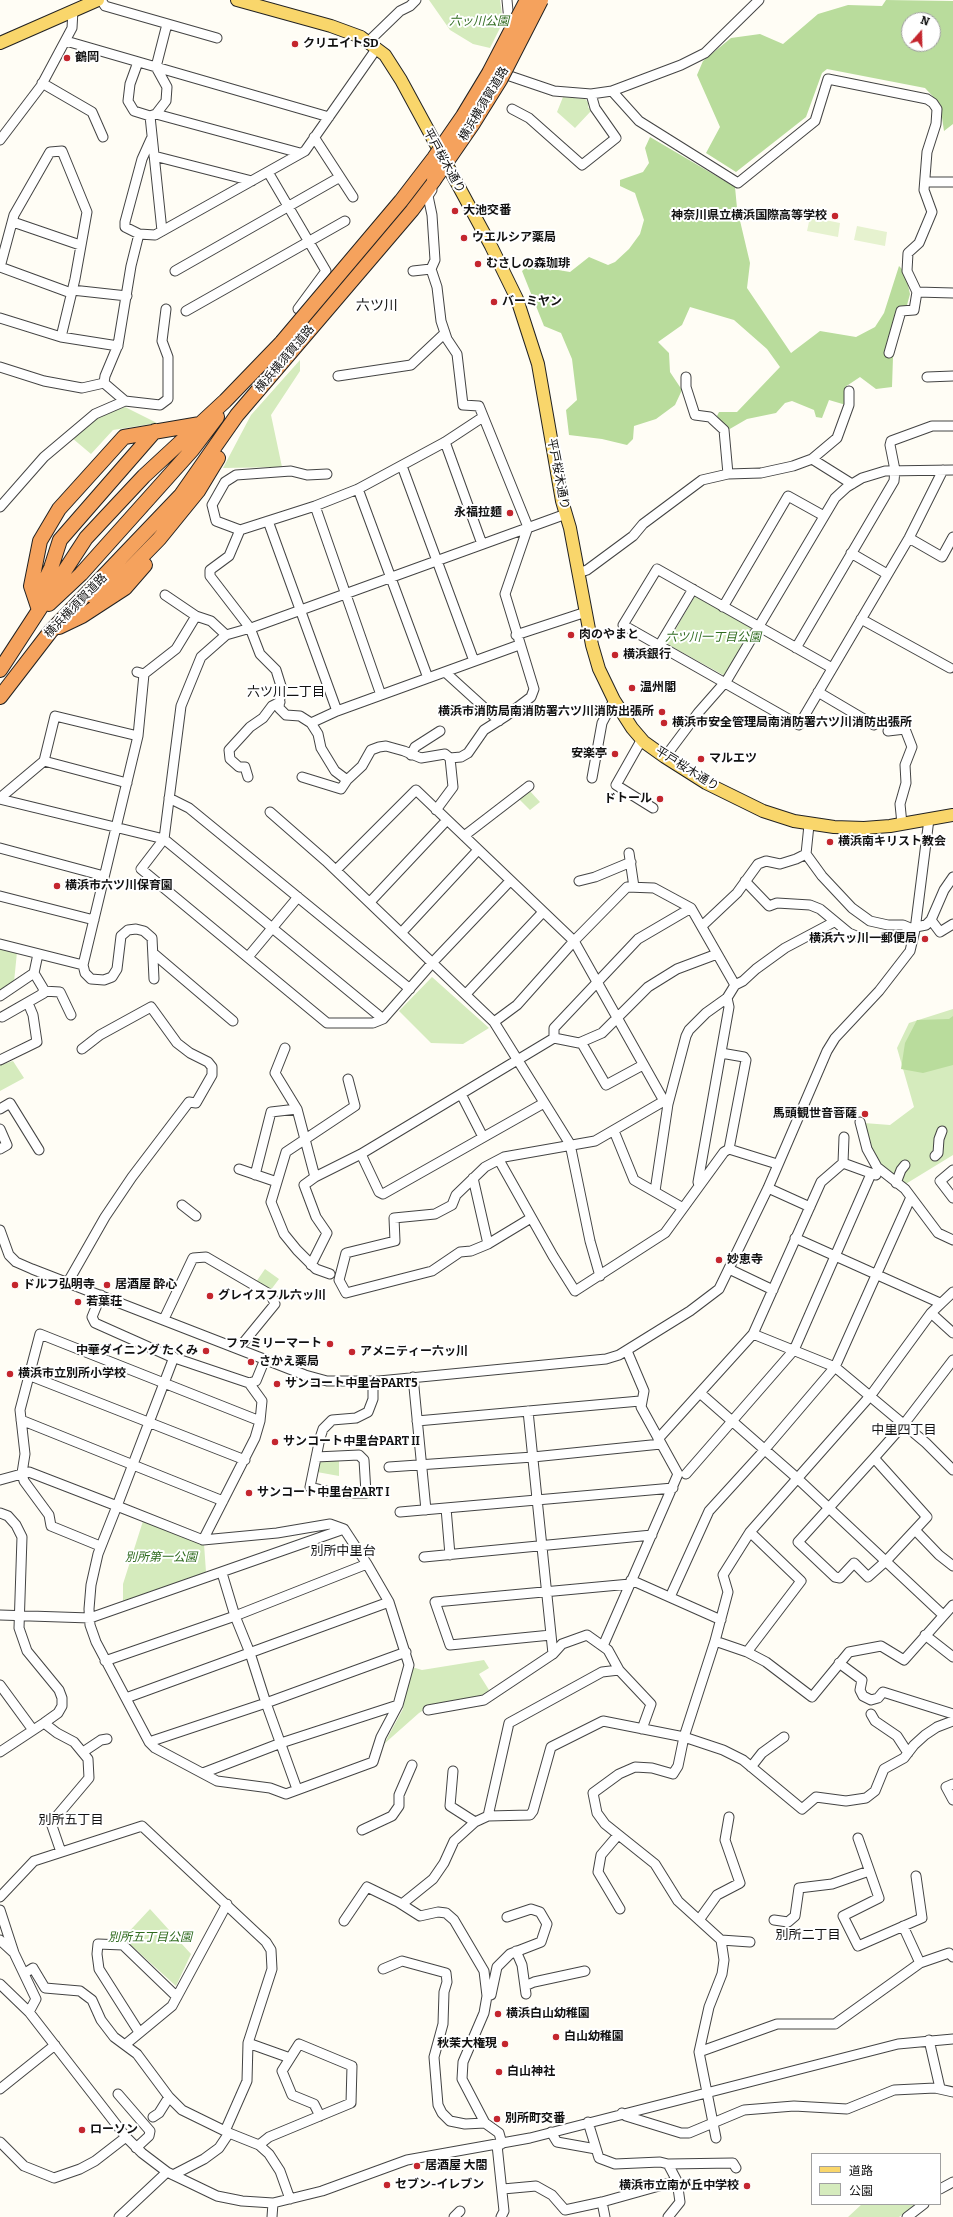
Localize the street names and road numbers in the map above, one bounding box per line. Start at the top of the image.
street label: 横浜横須賀道路 [456,64,512,144]
street label: 平戸桜木通り [420,126,468,196]
street label: 横浜横須賀道路 [252,322,318,396]
street label: 平戸桜木通り [544,437,572,511]
street label: 横浜横須賀道路 [42,571,110,641]
street label: 平戸桜木通り [653,744,721,794]

